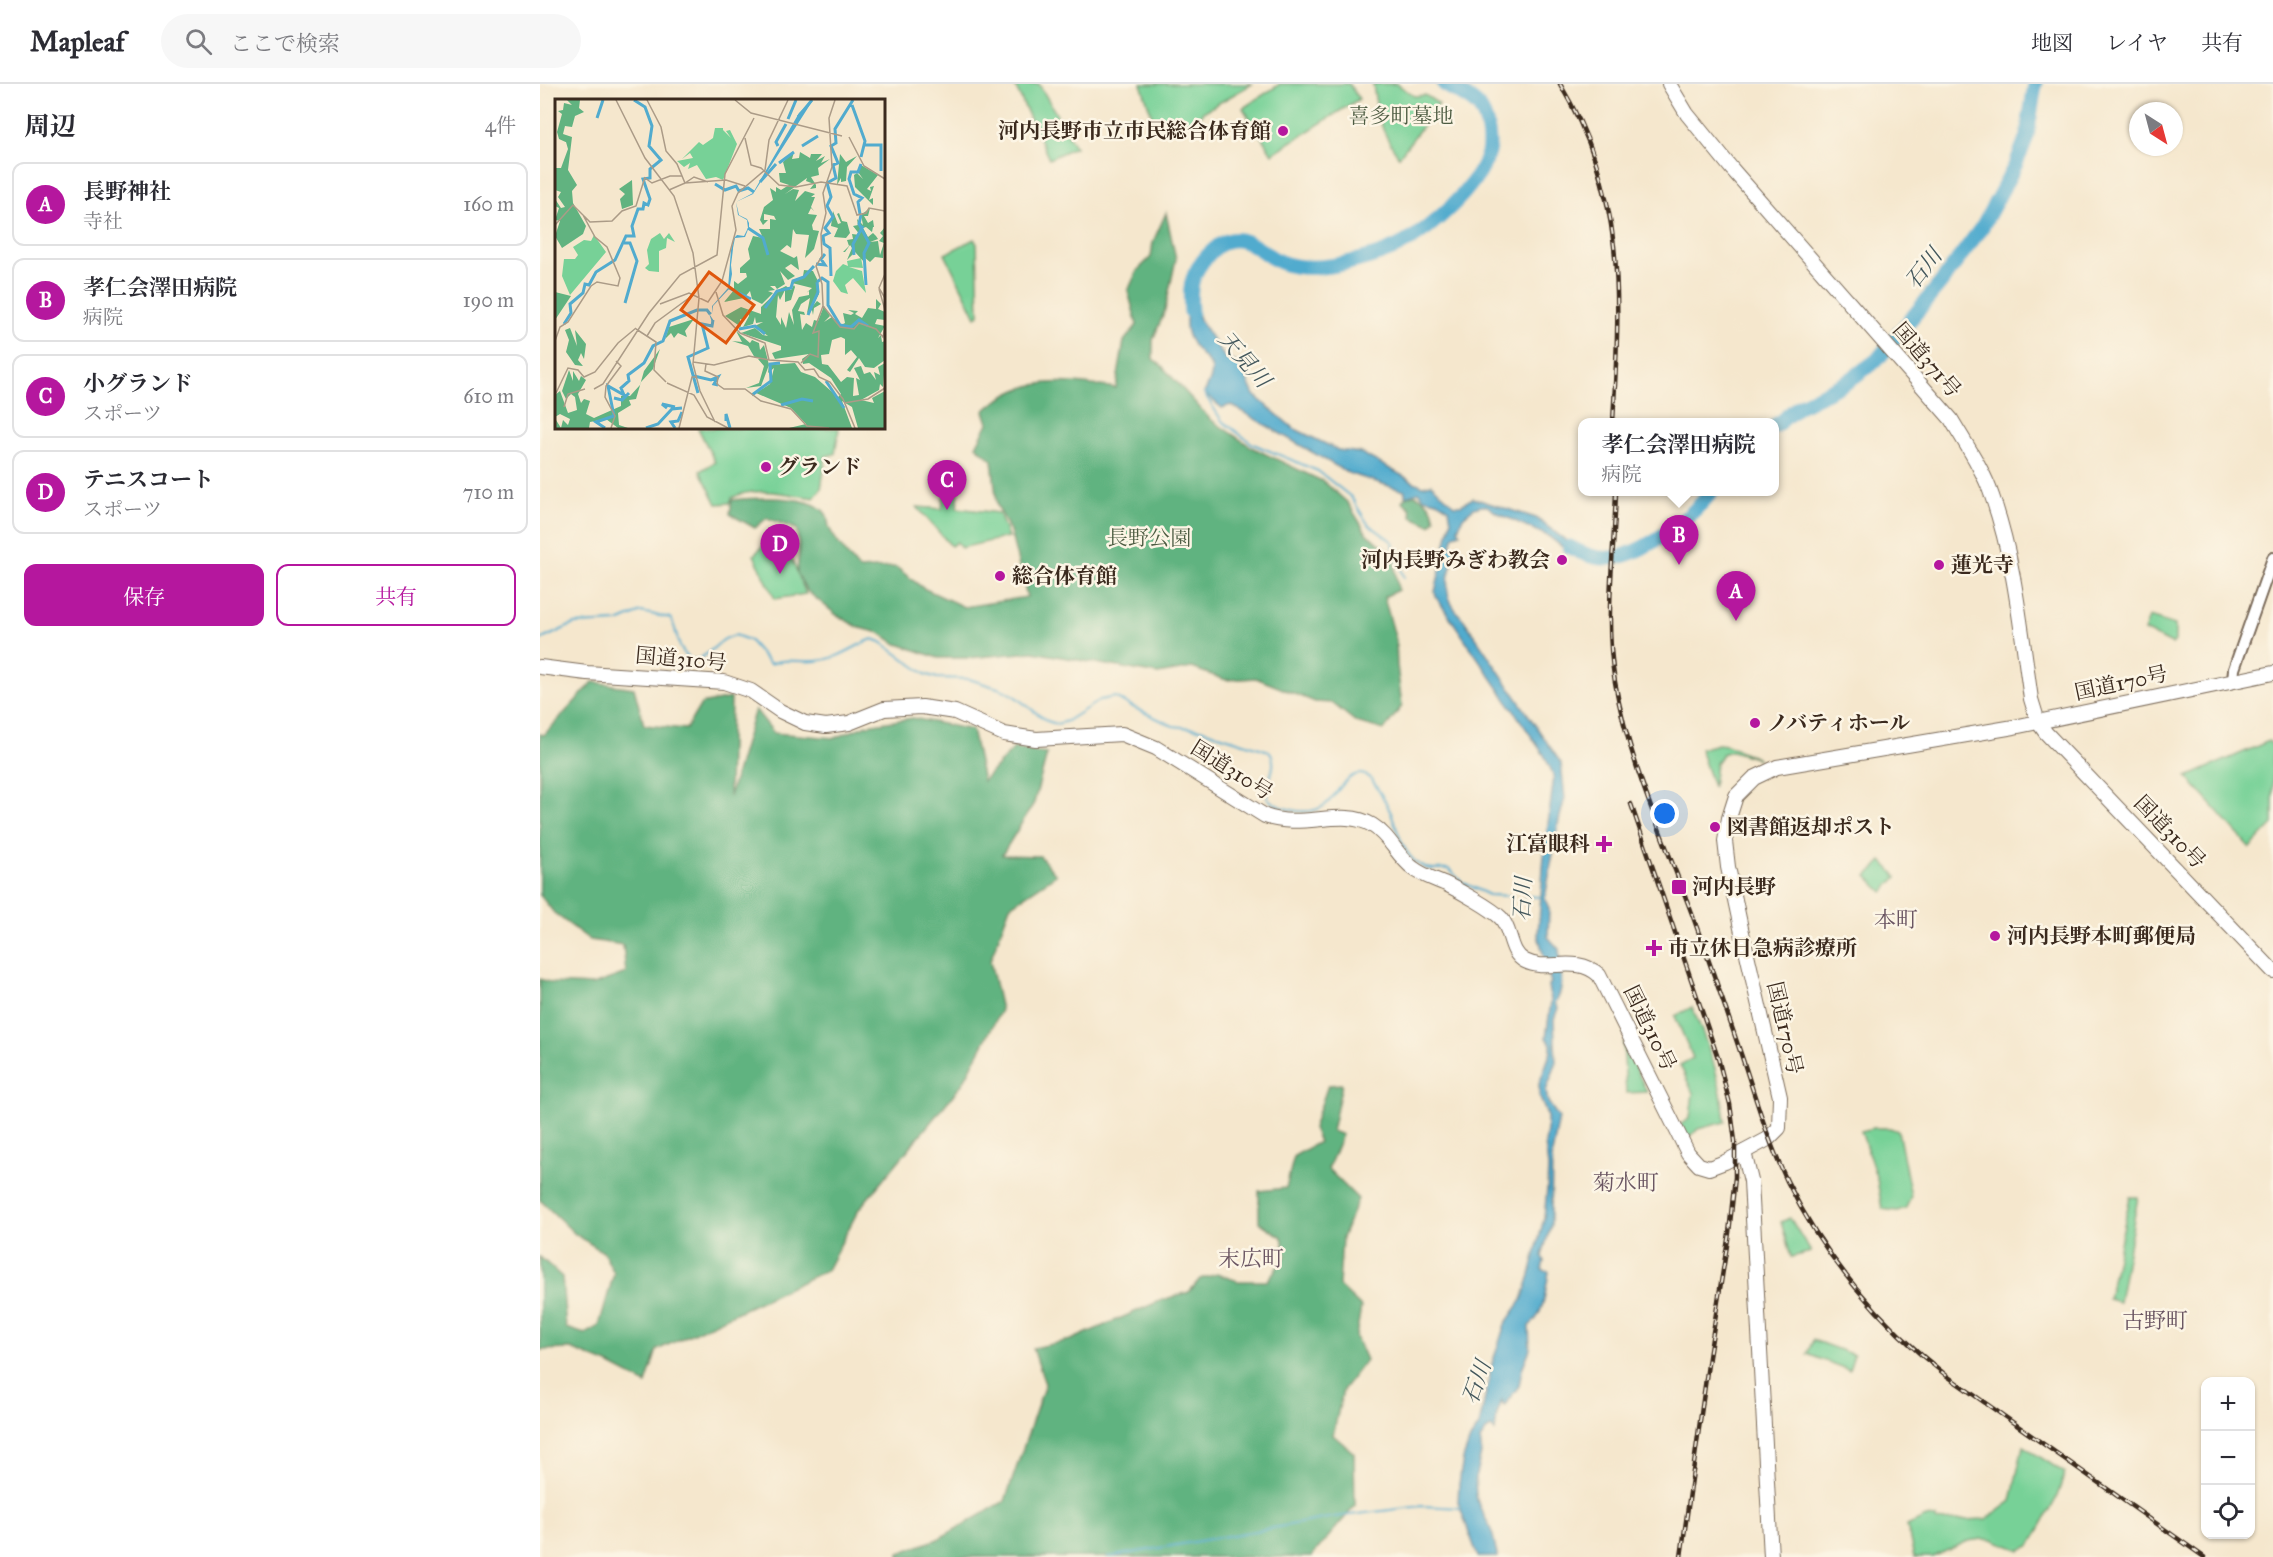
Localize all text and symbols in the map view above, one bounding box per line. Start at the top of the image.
search box [161,14,581,68]
text: Mapleaf [30,24,125,59]
icon: search [182,25,215,58]
text: ここで検索 [230,30,340,57]
text: 地図 [2031,30,2073,56]
text: レイヤ [2106,30,2168,56]
text: 共有 [2201,30,2243,56]
inset map [555,99,885,429]
north arrow [2129,102,2183,156]
park label: 喜多町墓地 [1349,103,1454,129]
text: 周辺 [24,110,76,142]
text: 4件 [485,113,516,137]
place label: 河内長野市立市民総合体育館 [998,118,1271,144]
marker: 河内長野市立市民総合体育館 [1276,124,1290,138]
text: 長野神社 [83,178,171,205]
text: A [39,192,52,216]
text: 160 m [463,192,514,216]
text: 寺社 [83,209,123,233]
water label: 石川 [1899,241,1949,294]
text: 孝仁会澤田病院 [83,274,237,301]
text: B [39,288,52,312]
text: 190 m [463,288,514,312]
text: 病院 [83,305,123,329]
street label: 国道371号 [1887,317,1967,403]
water label: 天見川 [1213,326,1278,395]
text: 小グランド [83,370,193,397]
text: C [39,384,52,408]
text: 610 m [463,384,514,408]
text: スポーツ [83,401,162,425]
popup [1578,418,1779,496]
text: 孝仁会澤田病院 [1601,431,1756,458]
place label: グランド [778,454,862,480]
marker: グランド [759,460,773,474]
pin: C [928,460,966,510]
text: 病院 [1601,462,1641,486]
text: テニスコート [83,466,214,493]
text: D [38,480,53,504]
text: 710 m [463,480,514,504]
text: スポーツ [83,497,162,521]
pin: B [1660,516,1698,565]
pin: D [760,524,800,574]
park label: 長野公園 [1107,525,1191,551]
place label: 河内長野みぎわ教会 [1361,547,1550,573]
place label: 蓮光寺 [1951,552,2014,578]
marker: 河内長野みぎわ教会 [1555,553,1569,567]
marker: 蓮光寺 [1932,558,1946,572]
place label: 総合体育館 [1012,563,1117,589]
button: 保存 [24,564,264,626]
button: 共有 [276,564,516,626]
marker: 総合体育館 [993,569,1007,583]
pin: A [1716,572,1756,621]
street label: 国道310号 [634,642,728,676]
street label: 国道170号 [2072,660,2170,706]
place label: ノバティホール [1767,710,1910,736]
marker: ノバティホール [1748,716,1762,730]
street label: 国道310号 [1186,735,1278,805]
street label: 国道310号 [2129,790,2211,874]
your location [1650,799,1679,828]
place label: 図書館返却ポスト [1727,814,1895,840]
marker: 図書館返却ポスト [1708,820,1722,834]
place label: 江富眼科 [1506,831,1590,857]
marker: 江富眼科 [1595,835,1613,853]
water label: 石川 [1508,874,1537,922]
place label: 河内長野 [1692,874,1776,900]
marker: 河内長野 [1670,878,1688,896]
district label: 本町 [1874,906,1918,933]
place label: 河内長野本町郵便局 [2007,923,2196,949]
marker: 河内長野本町郵便局 [1988,929,2002,943]
place label: 市立休日急病診療所 [1668,935,1857,961]
marker: 市立休日急病診療所 [1645,939,1663,957]
street label: 国道170号 [1762,979,1808,1077]
street label: 国道310号 [1618,981,1682,1075]
district label: 菊水町 [1593,1169,1659,1196]
district label: 末広町 [1218,1245,1284,1272]
district label: 古野町 [2122,1307,2188,1334]
water label: 石川 [1456,1355,1497,1407]
map controls [2201,1377,2255,1539]
button: + [2201,1377,2255,1431]
button: − [2201,1431,2255,1485]
button: locate [2201,1485,2255,1539]

